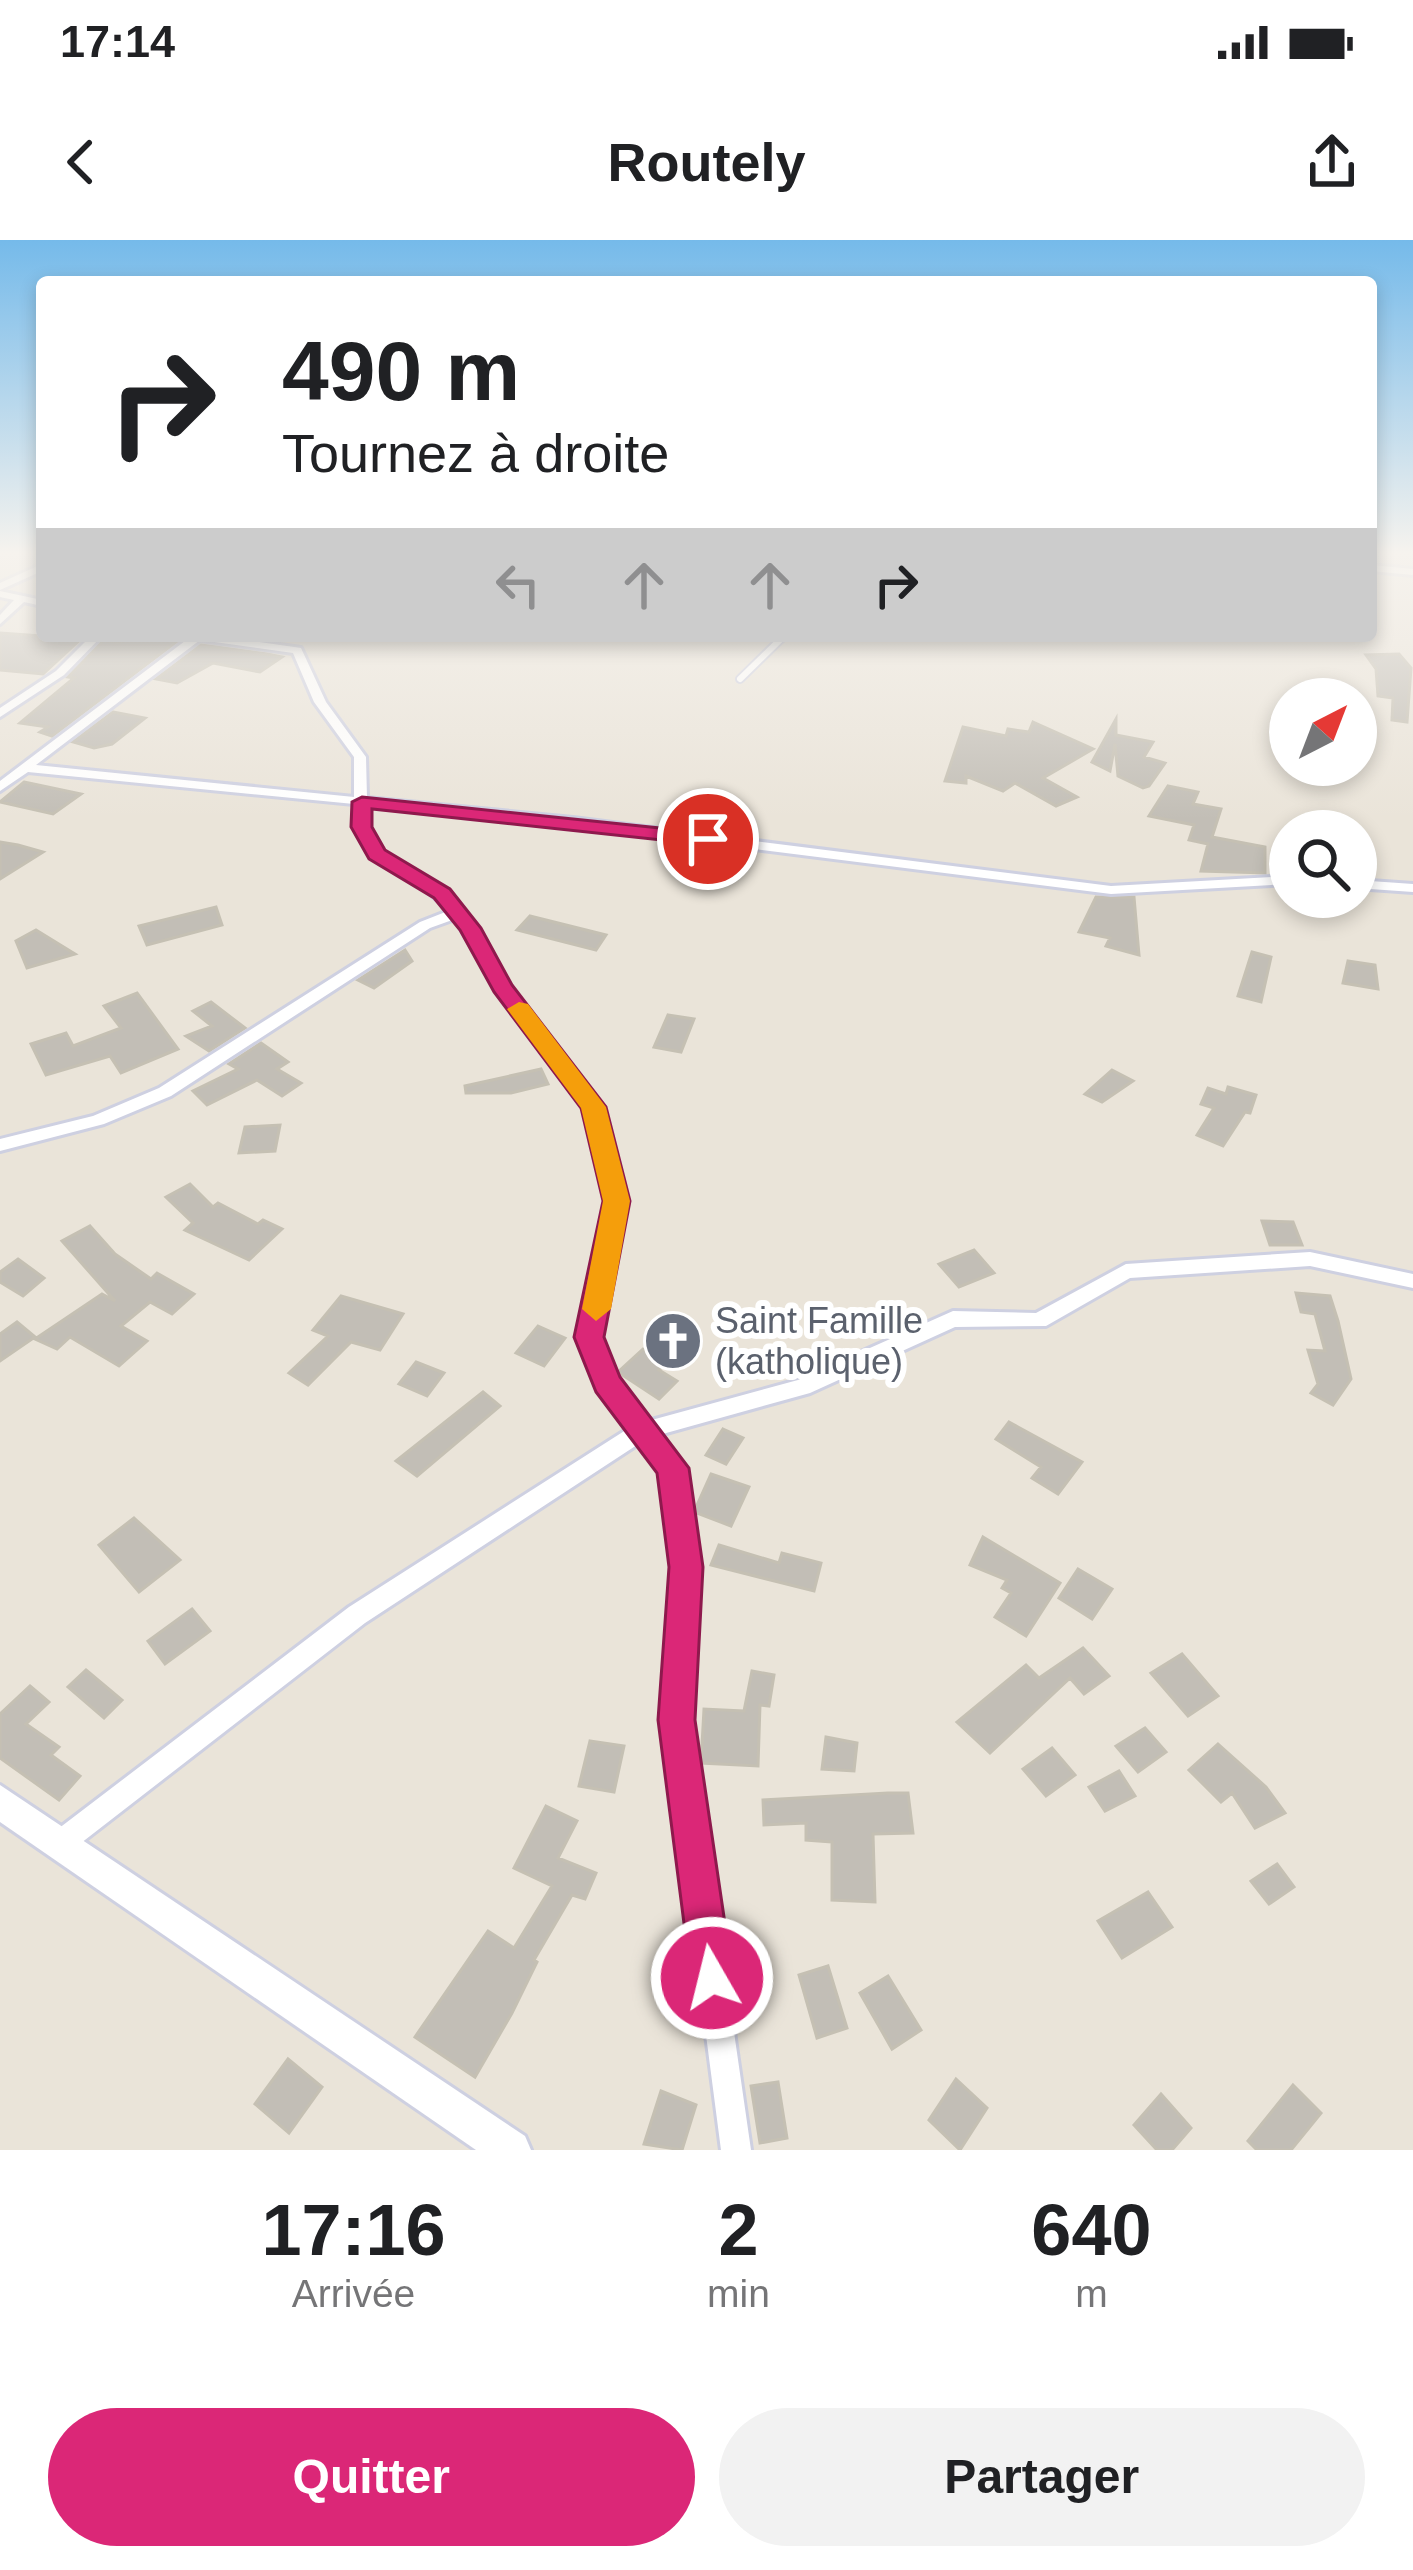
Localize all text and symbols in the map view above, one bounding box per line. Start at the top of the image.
text: 17:14 [60,16,175,67]
icon: back [48,129,114,195]
icon: share [1299,129,1365,195]
text: Routely [607,132,806,192]
icon: right [84,324,240,480]
text: 490 m [282,324,520,418]
text: Tournez à droite [282,423,669,483]
icon: left [485,552,551,618]
icon: ahead [611,552,677,618]
icon: ahead [737,552,803,618]
icon: right [863,552,929,618]
north arrow [1269,678,1377,786]
map controls [1269,678,1377,918]
pin [657,788,759,890]
icon: arrive [675,806,741,872]
button: search [1269,810,1377,918]
place label: Saint Famille (katholique) [715,1300,923,1382]
church icon: Saint Famille (katholique) [642,1310,704,1372]
position arrow [649,1915,775,2041]
text: 17:16 [261,2190,446,2270]
text: 2 [718,2190,759,2270]
text: 640 [1031,2190,1152,2270]
text: Arrivée [292,2272,415,2315]
text: min [707,2272,770,2315]
text: m [1075,2272,1108,2315]
button: Quitter [48,2408,695,2546]
button: Partager [719,2408,1365,2546]

